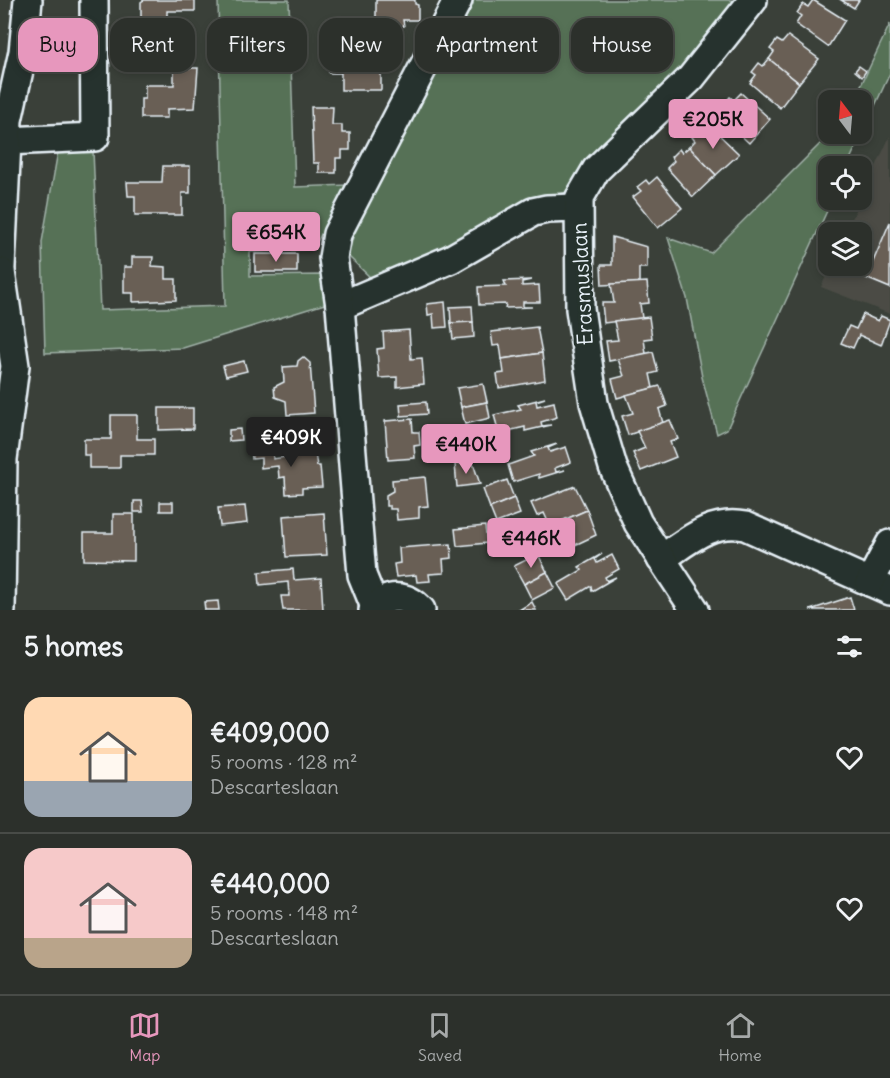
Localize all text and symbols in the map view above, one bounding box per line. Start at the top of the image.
chip: Buy [18,18,98,72]
chip: Rent [110,18,195,72]
chip: Filters [207,18,307,72]
chip: New [319,18,403,72]
chip: Apartment [415,18,559,72]
chip: House [571,18,673,72]
north arrow [818,90,872,144]
map controls [818,90,872,276]
pin: €205K [671,99,755,150]
text: €205K [683,106,743,131]
button: locate [818,156,872,210]
pin: €654K [234,212,318,263]
text: €654K [246,219,306,244]
street label: Erasmuslaan [565,222,599,346]
button: layers [818,222,872,276]
pin: €409K [249,417,333,468]
text: €409K [260,424,322,449]
pin: €440K [424,424,508,475]
text: €440K [435,431,497,456]
pin: €446K [489,518,573,569]
text: €446K [501,525,561,550]
text: 5 homes [24,630,123,663]
icon: filters [833,630,866,663]
text: €409,000 [210,716,330,749]
icon: home [72,721,144,793]
icon: heart [833,741,866,774]
text: 5 rooms · 128 m² [210,749,358,774]
text: Descarteslaan [210,774,339,799]
text: €440,000 [210,867,330,900]
icon: home [72,872,144,944]
icon: heart [833,892,866,925]
text: 5 rooms · 148 m² [210,900,358,925]
text: Descarteslaan [210,925,339,950]
tab: Map [128,1009,161,1065]
tab: Saved [418,1009,462,1065]
tab: Home [719,1009,762,1065]

